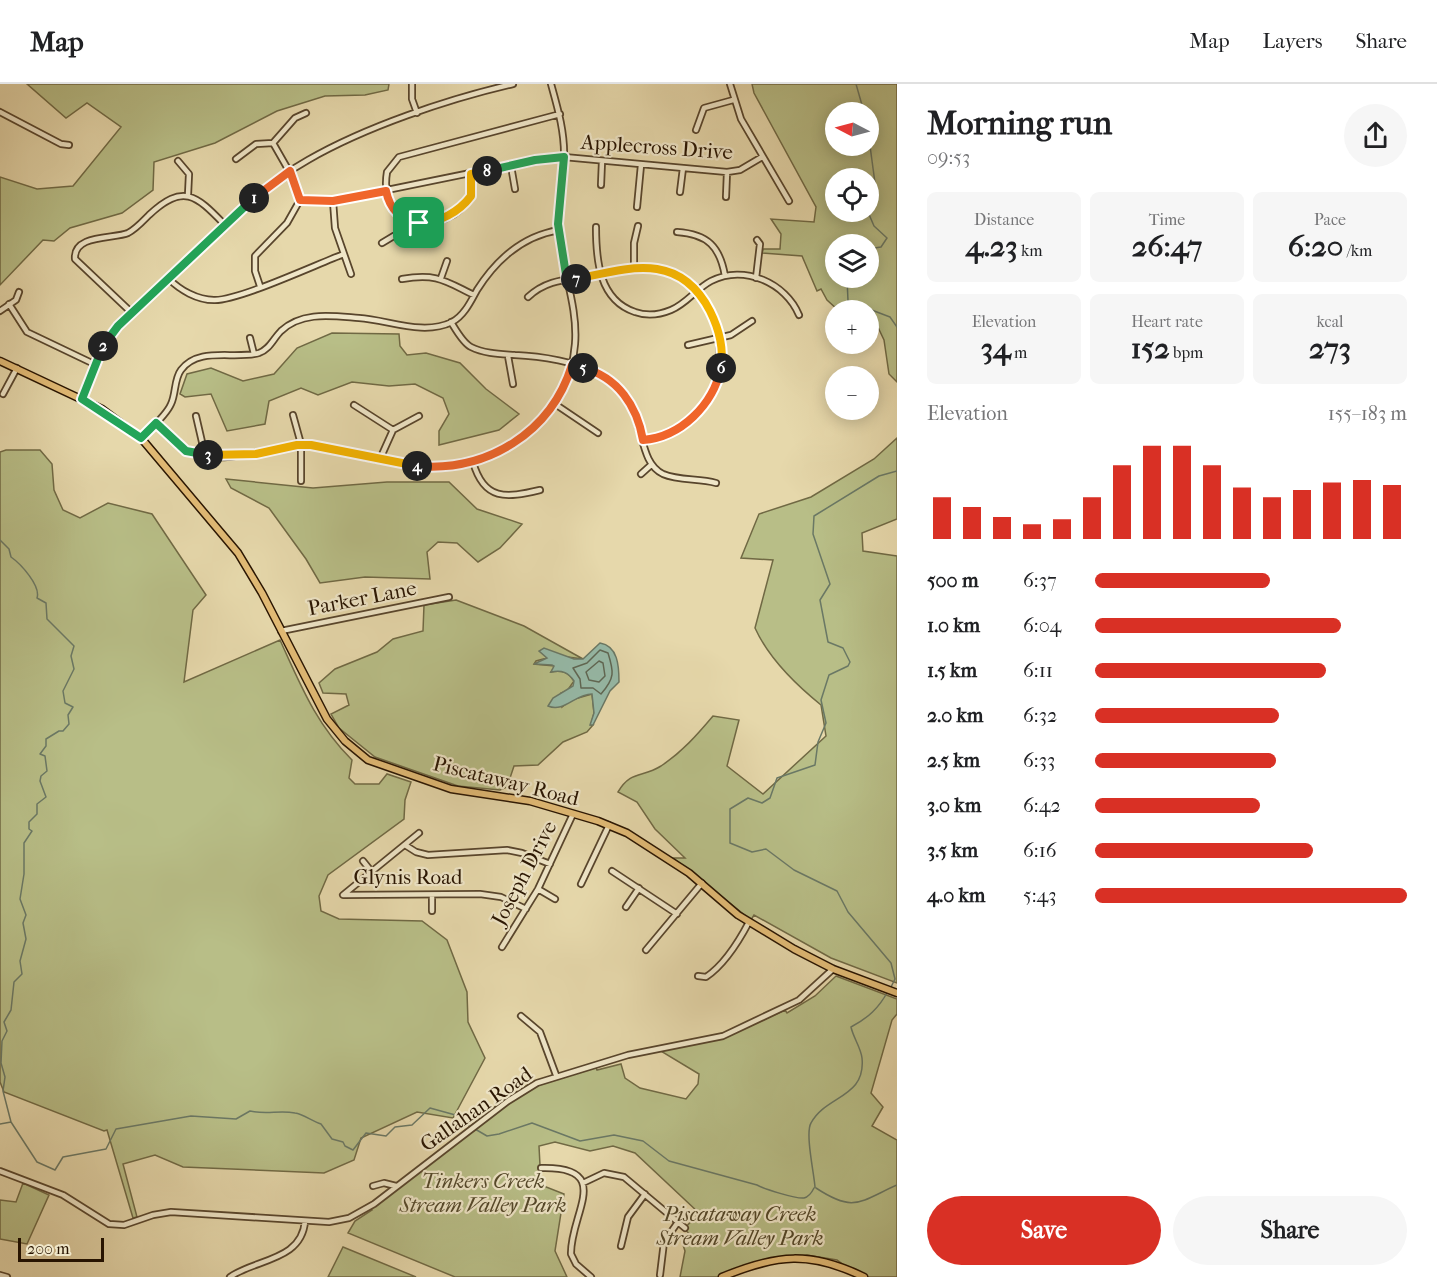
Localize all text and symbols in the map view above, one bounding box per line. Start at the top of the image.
text: Map [30,25,84,58]
text: Map [1189,29,1230,53]
text: Layers [1263,29,1322,53]
text: Share [1355,29,1407,53]
north arrow [825,102,879,156]
map controls [825,102,879,420]
text: Morning run [927,104,1112,143]
button: share [1344,104,1407,167]
street label: Applecross Drive [579,130,734,164]
text: 09:53 [927,146,970,169]
pin: 8 [472,156,502,186]
text: 8 [483,161,491,180]
button: locate [825,168,879,222]
pin: 1 [239,183,269,213]
text: 1 [251,188,257,207]
pin [393,197,444,248]
icon: arrive [402,206,435,239]
text: Distance [974,210,1034,229]
text: Time [1149,210,1185,229]
text: Pace [1314,210,1346,229]
text: 4.23 [966,229,1018,264]
text: 26:47 [1132,229,1202,264]
text: 6:20 [1288,229,1343,264]
button: layers [825,234,879,288]
text: km [1018,241,1043,260]
text: /km [1343,241,1372,260]
pin: 7 [561,264,591,294]
text: 7 [572,269,580,288]
button: + [825,300,879,354]
text: Elevation [972,312,1036,331]
text: Heart rate [1131,312,1203,331]
text: kcal [1317,312,1343,331]
pin: 2 [88,331,118,361]
text: 34 [981,331,1011,366]
text: 152 [1131,331,1170,366]
text: 273 [1309,331,1351,366]
text: 2 [99,336,107,355]
text: m [1011,343,1027,362]
text: bpm [1170,343,1203,362]
pin: 5 [568,353,598,383]
pin: 6 [706,353,736,383]
text: 5 [580,358,586,377]
text: 6 [717,358,725,377]
button: − [825,366,879,420]
text: Elevation [927,402,1008,425]
text: 155–183 m [1328,402,1407,425]
pin: 3 [193,440,223,470]
text: 3 [205,445,211,464]
pin: 4 [402,451,432,481]
text: 4 [412,456,422,475]
text: 500 m [927,569,979,592]
text: 6:37 [1023,569,1057,592]
street label: Parker Lane [306,576,418,620]
text: 1.0 km [927,614,980,637]
text: 6:04 [1023,614,1061,637]
text: 1.5 km [927,659,977,682]
text: 6:11 [1023,659,1053,682]
text: 2.0 km [927,704,983,727]
text: 6:32 [1023,704,1057,727]
text: 2.5 km [927,749,980,772]
text: 6:33 [1023,749,1055,772]
street label: Piscataway Road [431,751,582,811]
text: 3.0 km [927,794,981,817]
text: 6:42 [1023,794,1061,817]
street label: Joseph Drive [485,817,562,931]
text: 3.5 km [927,839,978,862]
text: 6:16 [1023,839,1057,862]
street label: Glynis Road [354,865,463,889]
text: 4.0 km [927,884,985,907]
text: 5:43 [1023,884,1057,907]
street label: Gallahan Road [416,1061,537,1156]
park label: Tinkers Creek Stream Valley Park [398,1169,567,1217]
button: Save [927,1196,1161,1265]
button: Share [1173,1196,1407,1265]
park label: Piscataway Creek Stream Valley Park [655,1202,824,1250]
scale bar [18,1235,104,1262]
text: 200 m [27,1239,70,1258]

